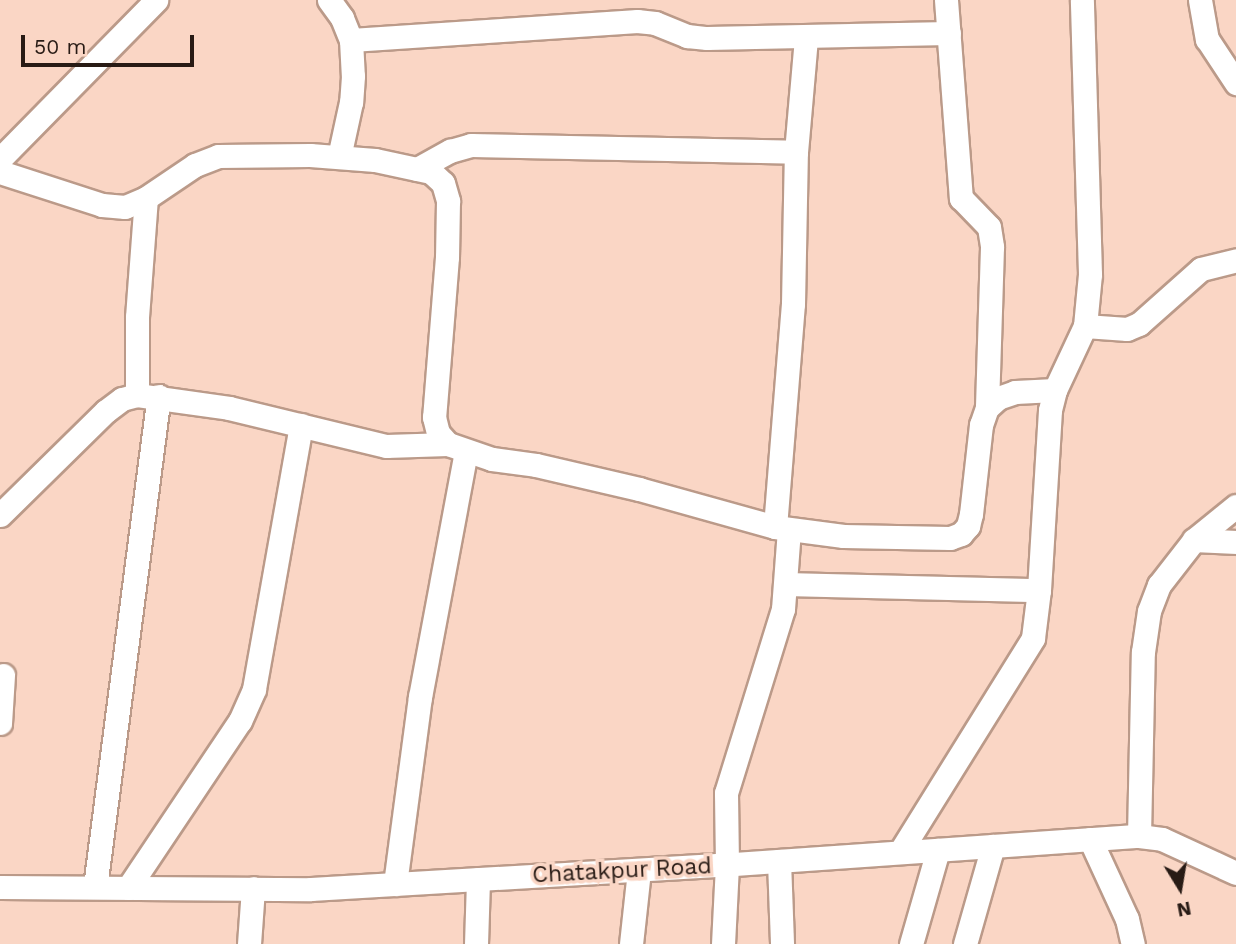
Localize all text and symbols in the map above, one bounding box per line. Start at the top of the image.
scale bar [24,21,198,65]
text: 50 m [34,34,86,59]
street label: Chatakpur Road [531,853,713,889]
north arrow [1145,853,1215,923]
text: N [1175,896,1193,922]

